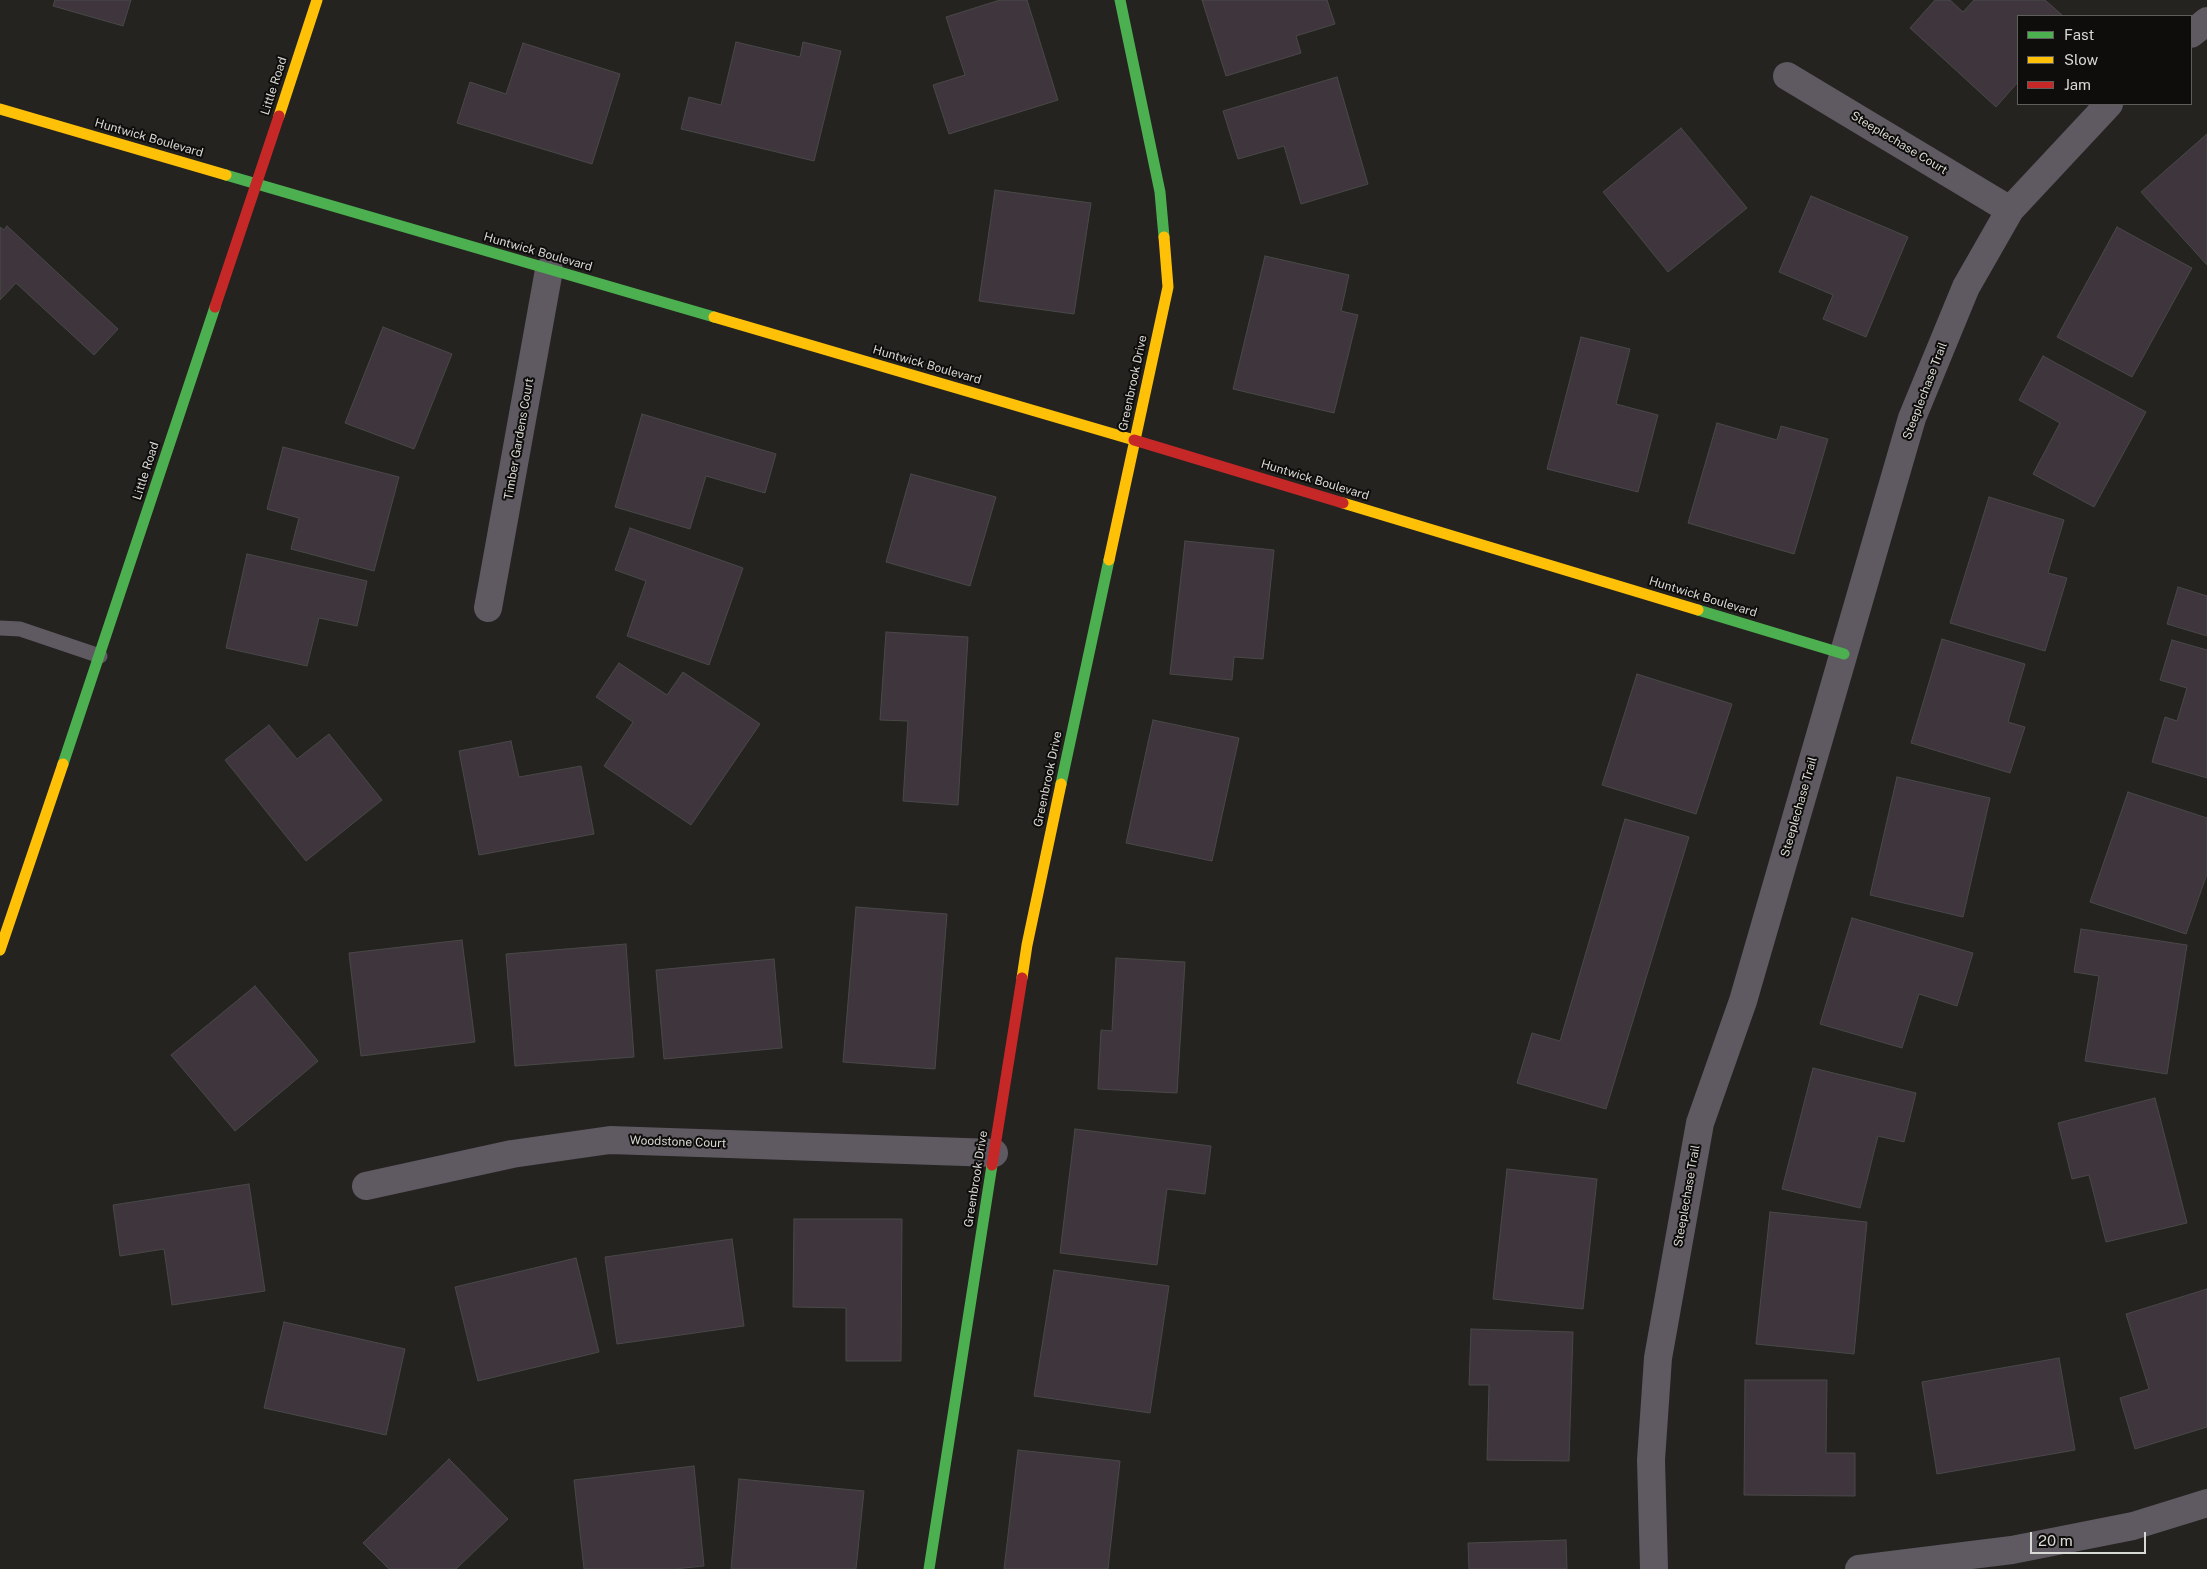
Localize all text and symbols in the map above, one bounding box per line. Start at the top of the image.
legend [2017,15,2192,105]
text: Fast [2064,26,2094,43]
text: Slow [2064,51,2098,68]
street label: Little Road [258,55,290,117]
text: Jam [2064,76,2091,93]
street label: Steeplechase Court [1848,108,1950,178]
street label: Huntwick Boulevard [93,116,205,160]
street label: Huntwick Boulevard [482,230,594,274]
street label: Greenbrook Drive [1116,334,1150,432]
street label: Steeplechase Trail [1900,340,1950,442]
street label: Huntwick Boulevard [871,343,983,387]
street label: Timber Gardens Court [501,377,537,501]
street label: Little Road [130,440,162,502]
street label: Huntwick Boulevard [1259,457,1371,503]
street label: Huntwick Boulevard [1647,574,1759,620]
street label: Greenbrook Drive [1031,730,1065,828]
street label: Steeplechase Trail [1778,755,1820,859]
street label: Greenbrook Drive [961,1130,991,1228]
street label: Woodstone Court [629,1133,727,1151]
street label: Steeplechase Trail [1671,1144,1703,1248]
scale bar [2032,1522,2148,1554]
text: 20 m [2038,1532,2073,1549]

